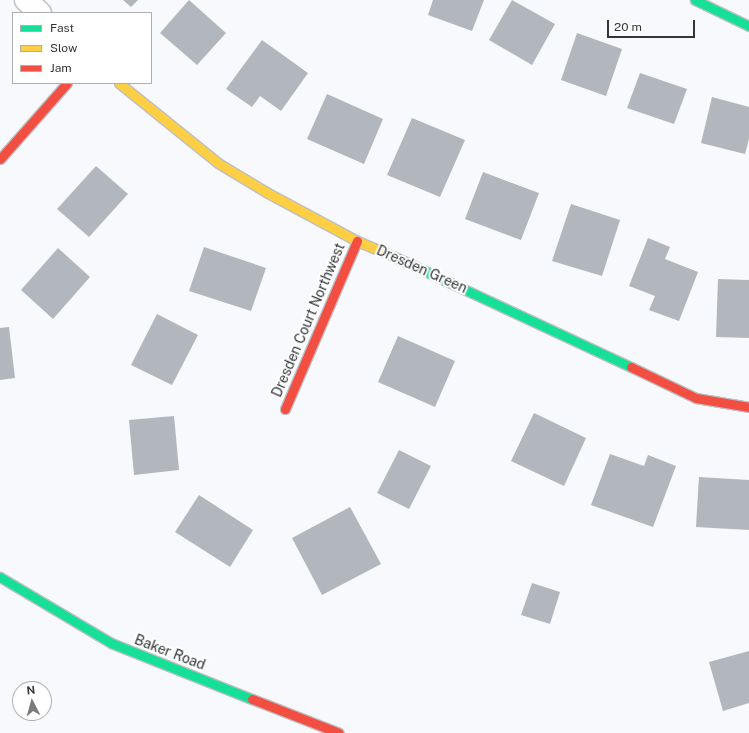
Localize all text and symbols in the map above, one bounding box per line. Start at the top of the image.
legend [12,12,152,84]
scale bar [609,12,697,38]
text: 20 m [614,20,642,34]
text: Fast [50,21,74,35]
text: Slow [50,41,77,55]
text: Jam [50,61,72,75]
street label: Dresden Court Northwest [268,240,348,400]
street label: Dresden Green [374,242,470,296]
street label: Baker Road [132,631,208,673]
north arrow [12,681,52,721]
text: N [26,684,36,696]

